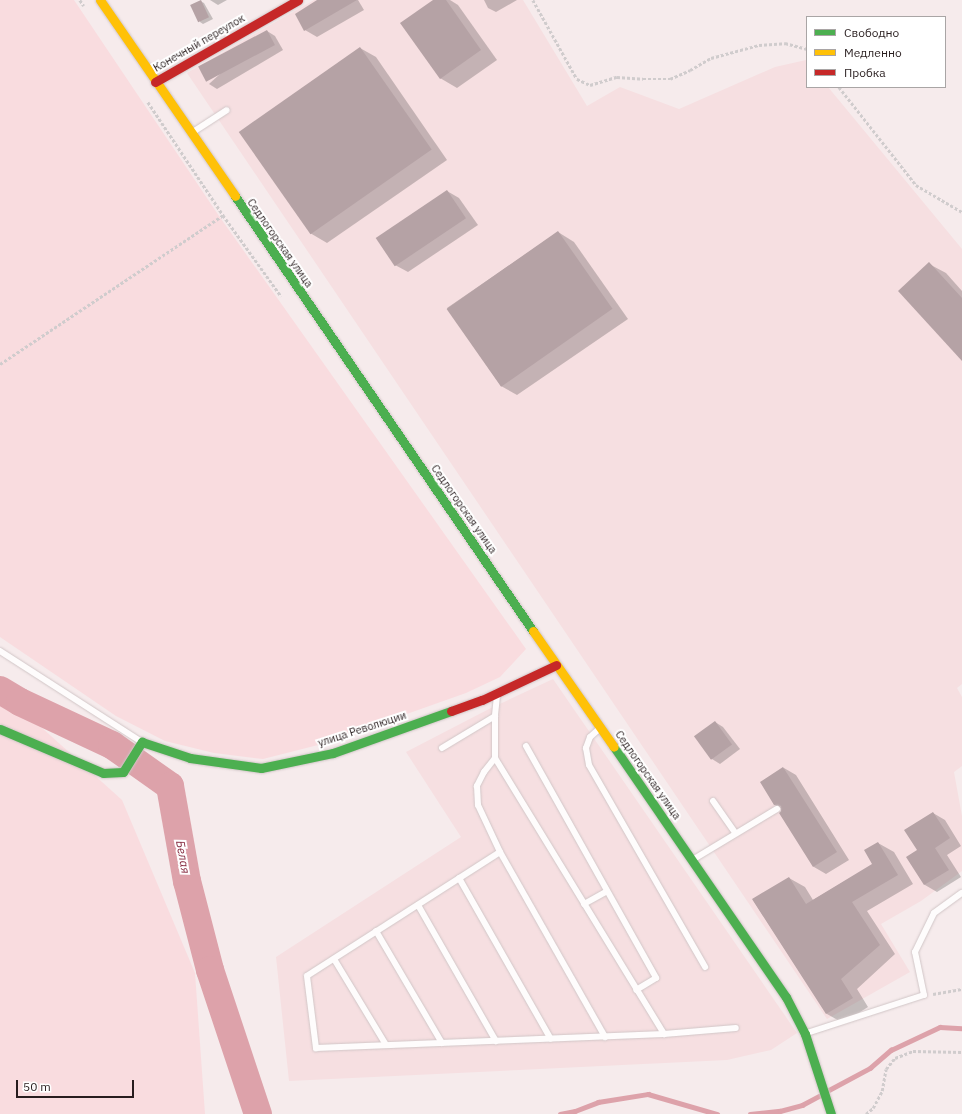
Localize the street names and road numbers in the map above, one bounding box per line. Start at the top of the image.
street label: Конечный переулок [151,11,247,75]
street label: Седлогорская улица [244,196,316,290]
street label: Седлогорская улица [428,462,500,556]
street label: улица Революции [316,708,408,750]
street label: Седлогорская улица [612,728,684,822]

